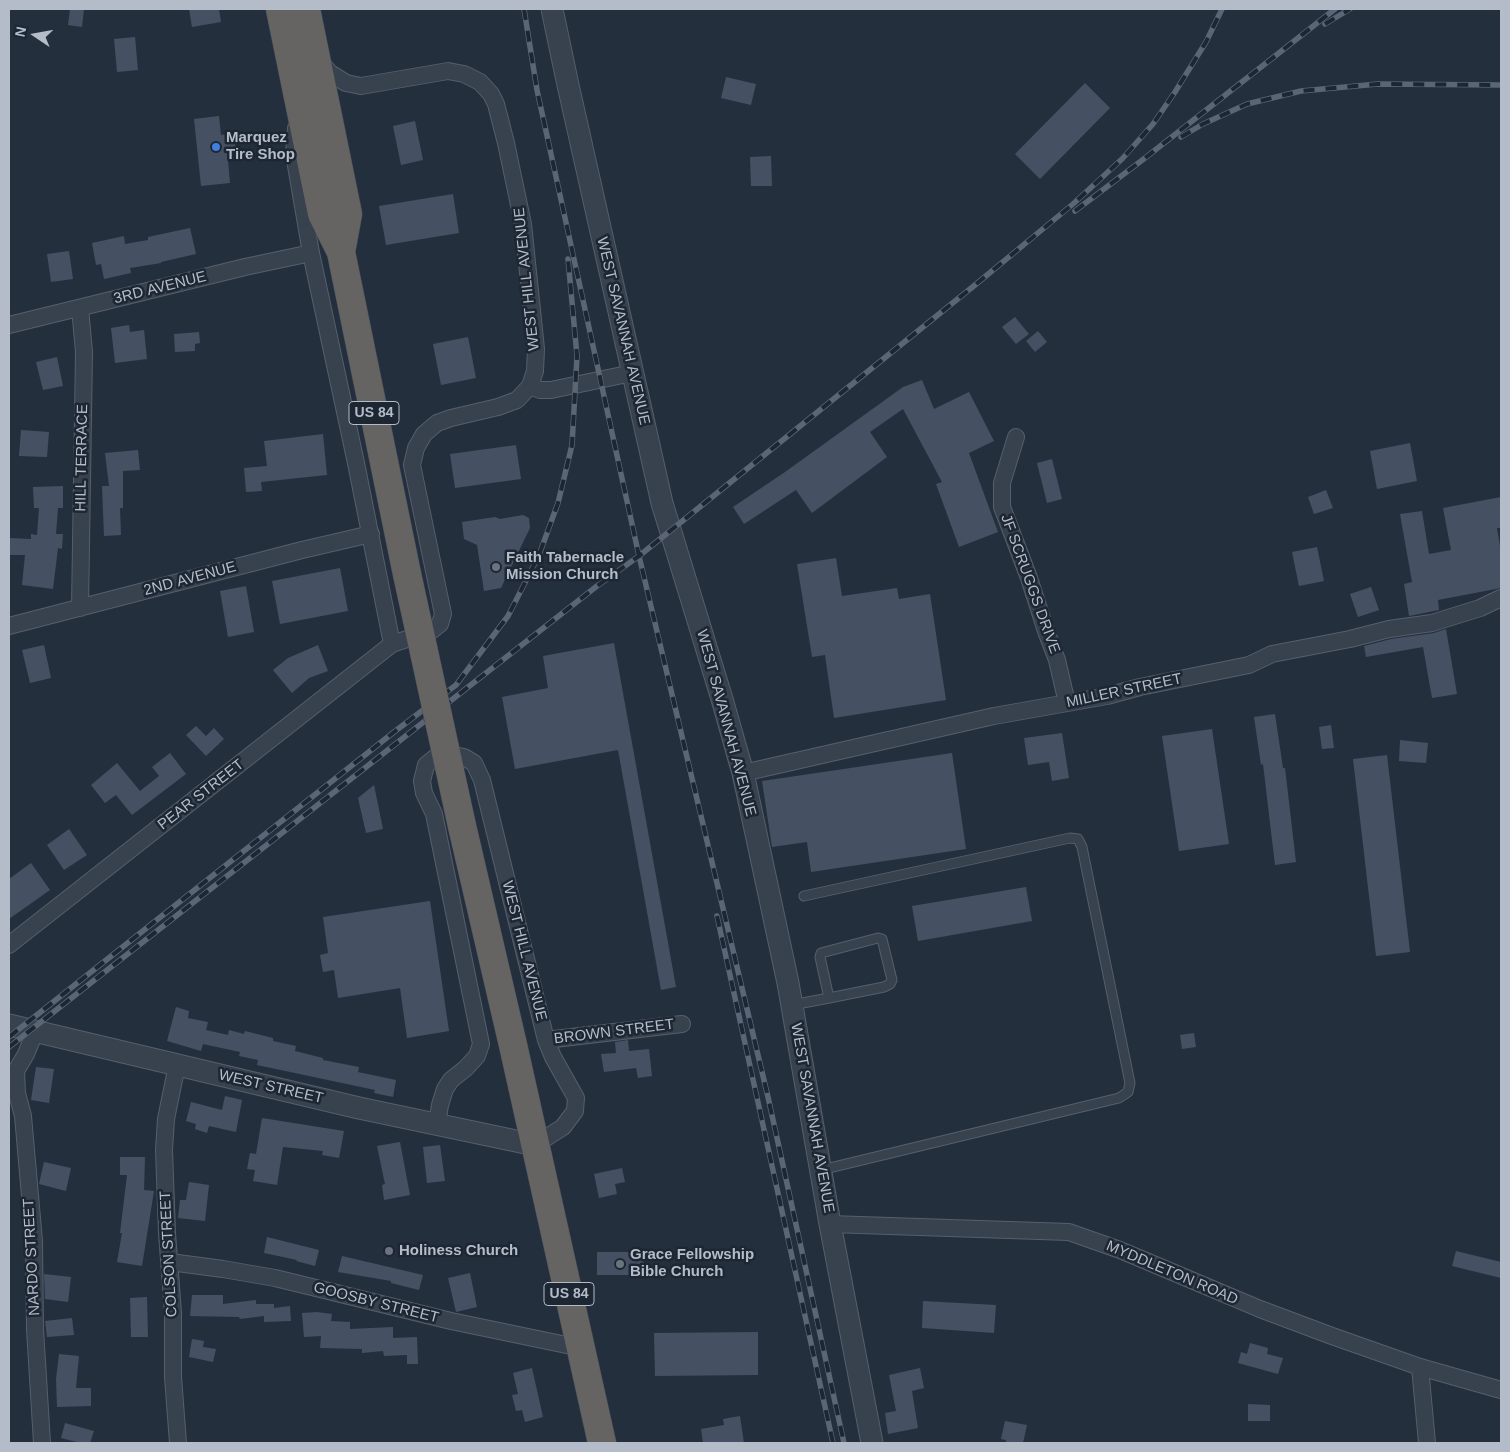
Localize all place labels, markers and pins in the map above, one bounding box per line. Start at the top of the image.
place label: Marquez Tire Shop [226,129,295,164]
marker: Marquez Tire Shop [210,141,222,153]
place label: Faith Tabernacle Mission Church [506,549,624,584]
marker: Faith Tabernacle Mission Church [490,561,502,573]
place label: Holiness Church [399,1242,518,1260]
marker: Holiness Church [383,1245,395,1257]
place label: Grace Fellowship Bible Church [630,1246,754,1281]
marker: Grace Fellowship Bible Church [614,1258,626,1270]

